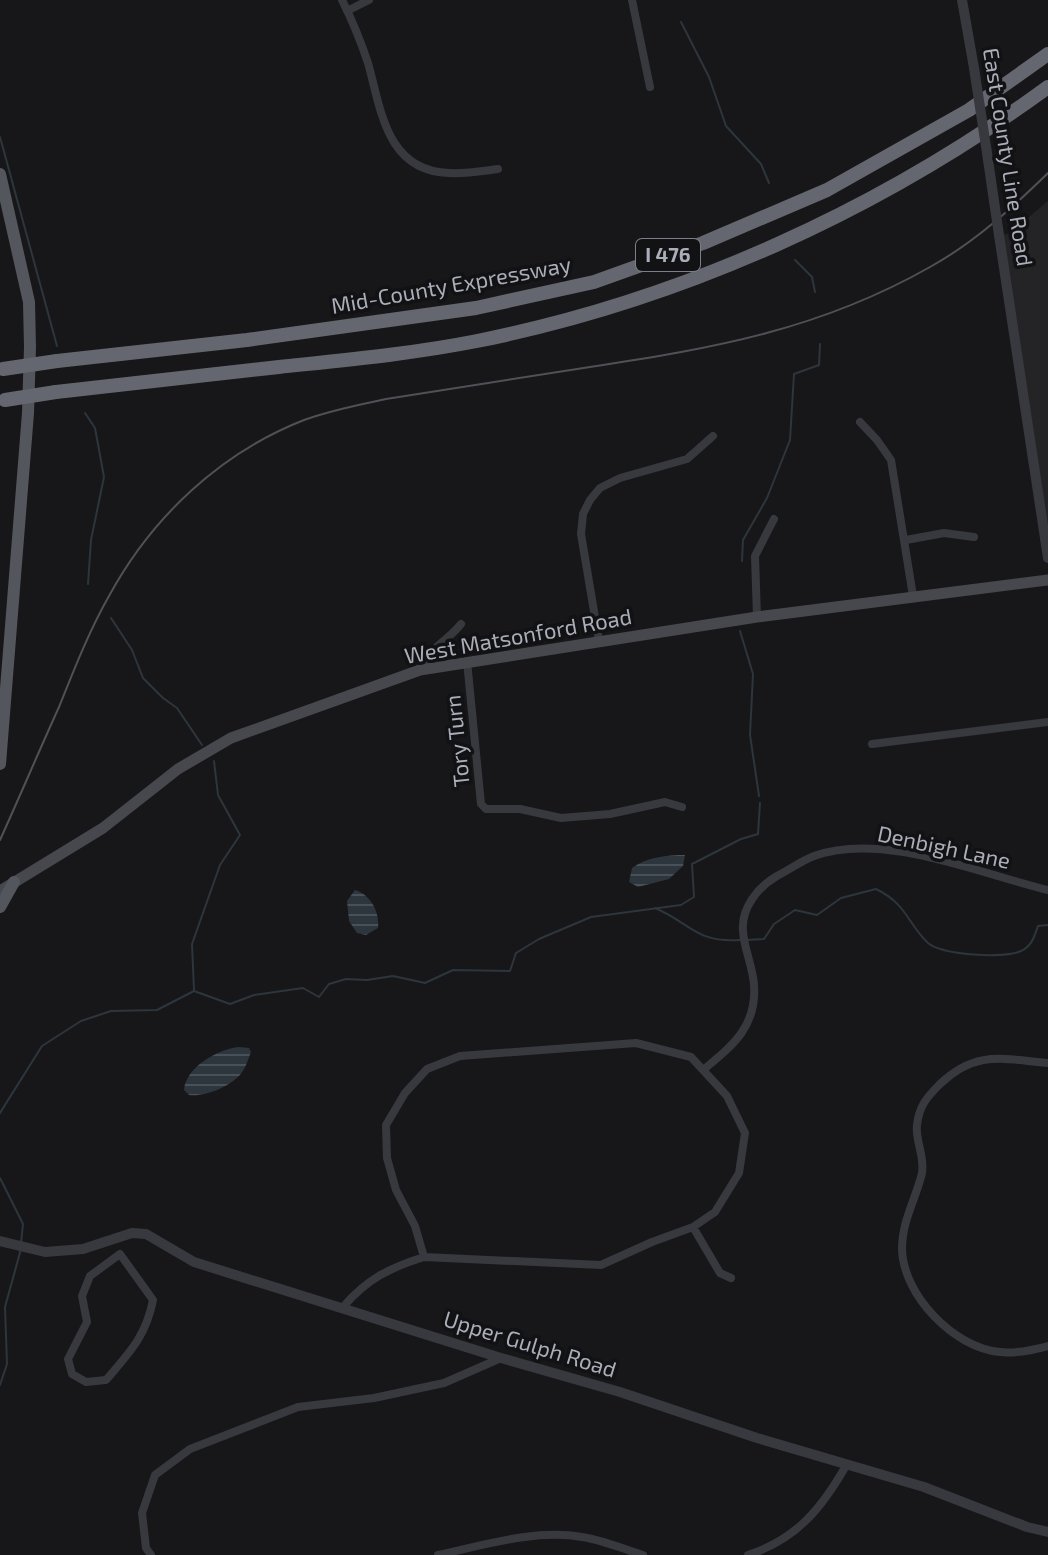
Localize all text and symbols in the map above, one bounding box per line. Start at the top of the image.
street label: East County Line Road [979,46,1039,268]
road number: I 476 [636,239,700,271]
street label: Mid-County Expressway [329,250,573,318]
street label: West Matsonford Road [402,602,634,668]
street label: Tory Turn [438,694,474,788]
street label: Denbigh Lane [875,819,1013,873]
street label: Upper Gulph Road [441,1304,620,1382]

